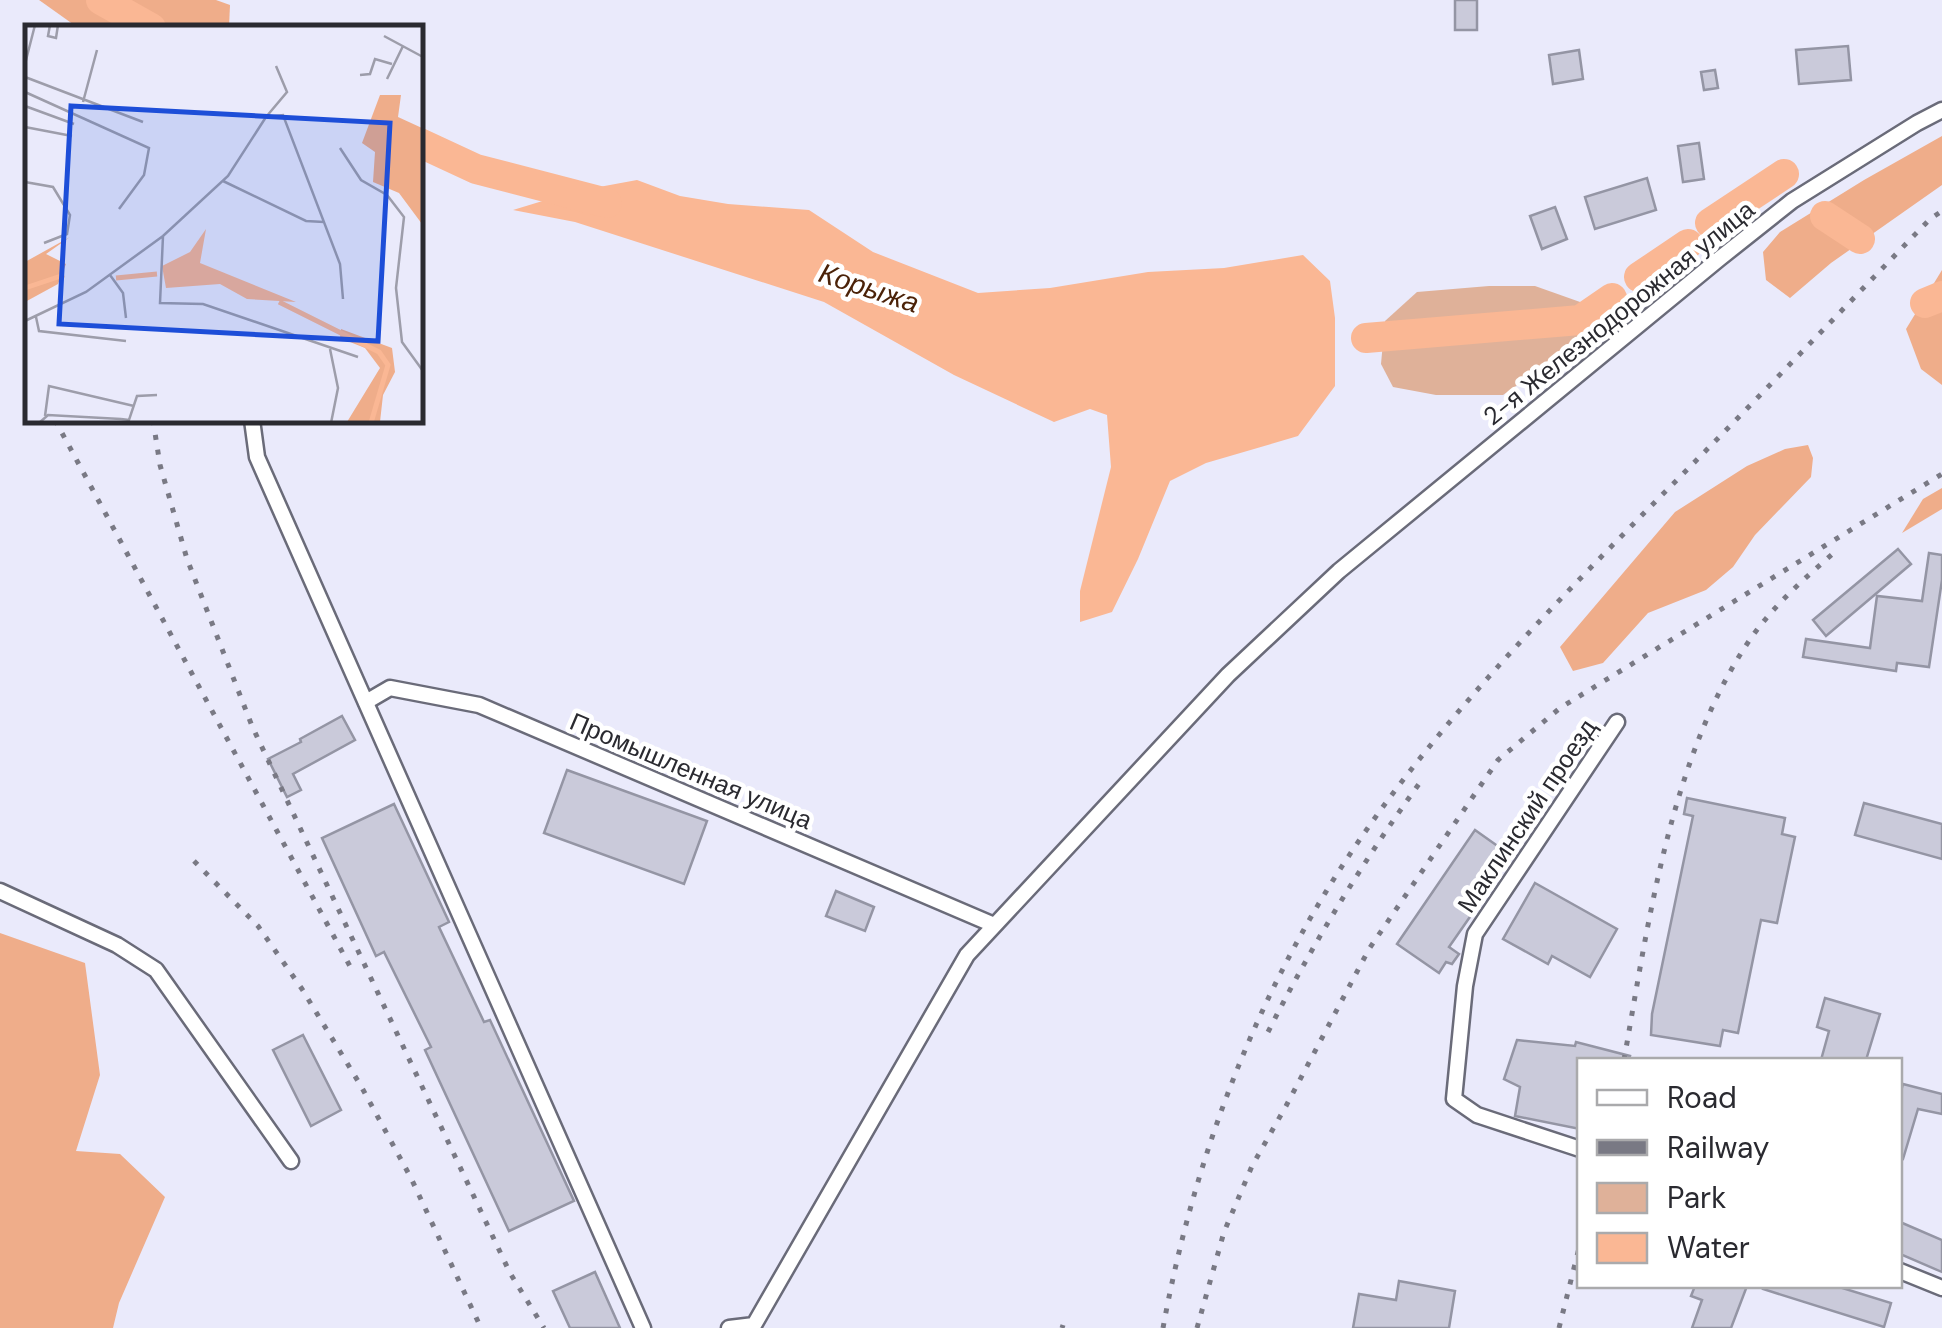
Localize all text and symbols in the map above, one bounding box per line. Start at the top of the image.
inset map [25,25,422,422]
street label: 2-я Железнодорожная улица [1477,193,1762,433]
water label: Корыжа [814,254,924,322]
street label: Промышленная улица [565,705,817,837]
street label: Маклинский проезд [1450,712,1604,919]
legend [1577,1058,1902,1288]
text: Road [1667,1078,1737,1117]
text: Railway [1667,1128,1770,1167]
text: Park [1667,1178,1726,1217]
text: Water [1667,1228,1750,1267]

